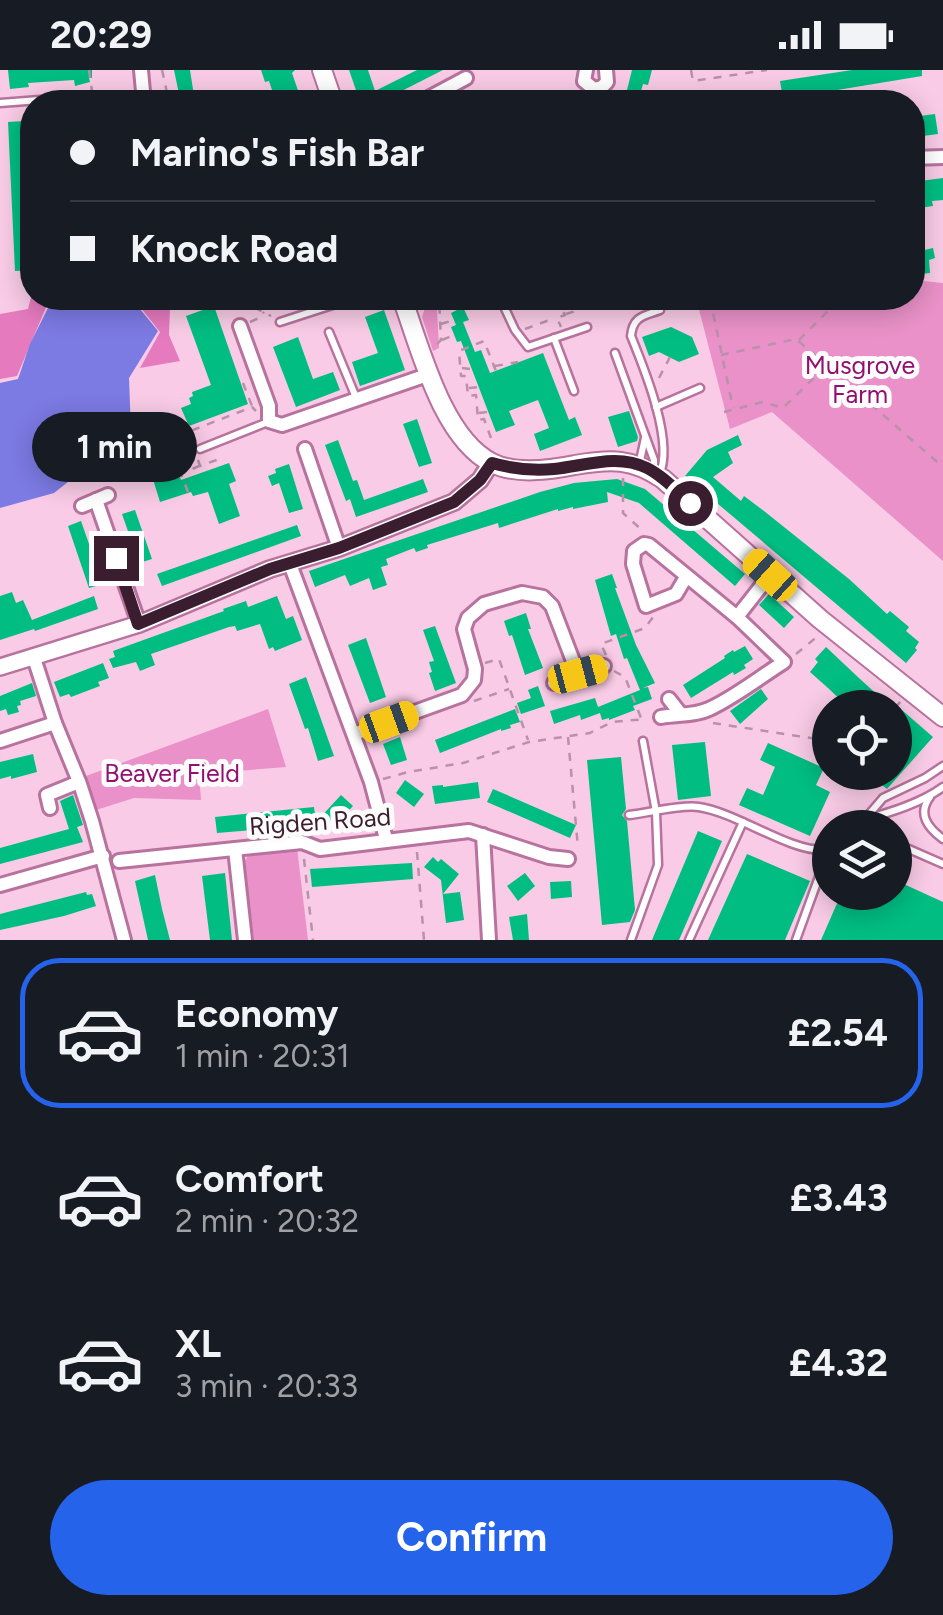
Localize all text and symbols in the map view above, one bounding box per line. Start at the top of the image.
text: 20:29 [50,12,152,58]
text: Marino's Fish Bar [130,130,424,176]
text: Knock Road [130,226,338,272]
park label: Musgrove Farm [805,350,915,409]
callout: 1 min [34,413,198,483]
text: 1 min [77,428,152,466]
route start [668,481,713,526]
route end [94,536,139,581]
car [738,544,802,606]
car [545,652,611,696]
map controls [812,690,912,910]
button: locate [812,690,912,790]
car [356,698,422,746]
park label: Beaver Field [104,758,240,788]
street label: Rigden Road [248,801,392,841]
button: layers [812,810,912,910]
icon: car [55,988,145,1078]
text: Economy [175,991,338,1037]
text: £2.54 [788,1010,888,1056]
text: 1 min · 20:31 [175,1037,350,1075]
icon: car [55,1153,145,1243]
text: Comfort [175,1156,324,1202]
text: £3.43 [790,1175,888,1221]
text: 2 min · 20:32 [175,1202,359,1240]
icon: car [55,1318,145,1408]
text: XL [175,1321,221,1367]
text: £4.32 [789,1340,888,1386]
text: 3 min · 20:33 [175,1367,358,1405]
button: Confirm [50,1480,893,1595]

